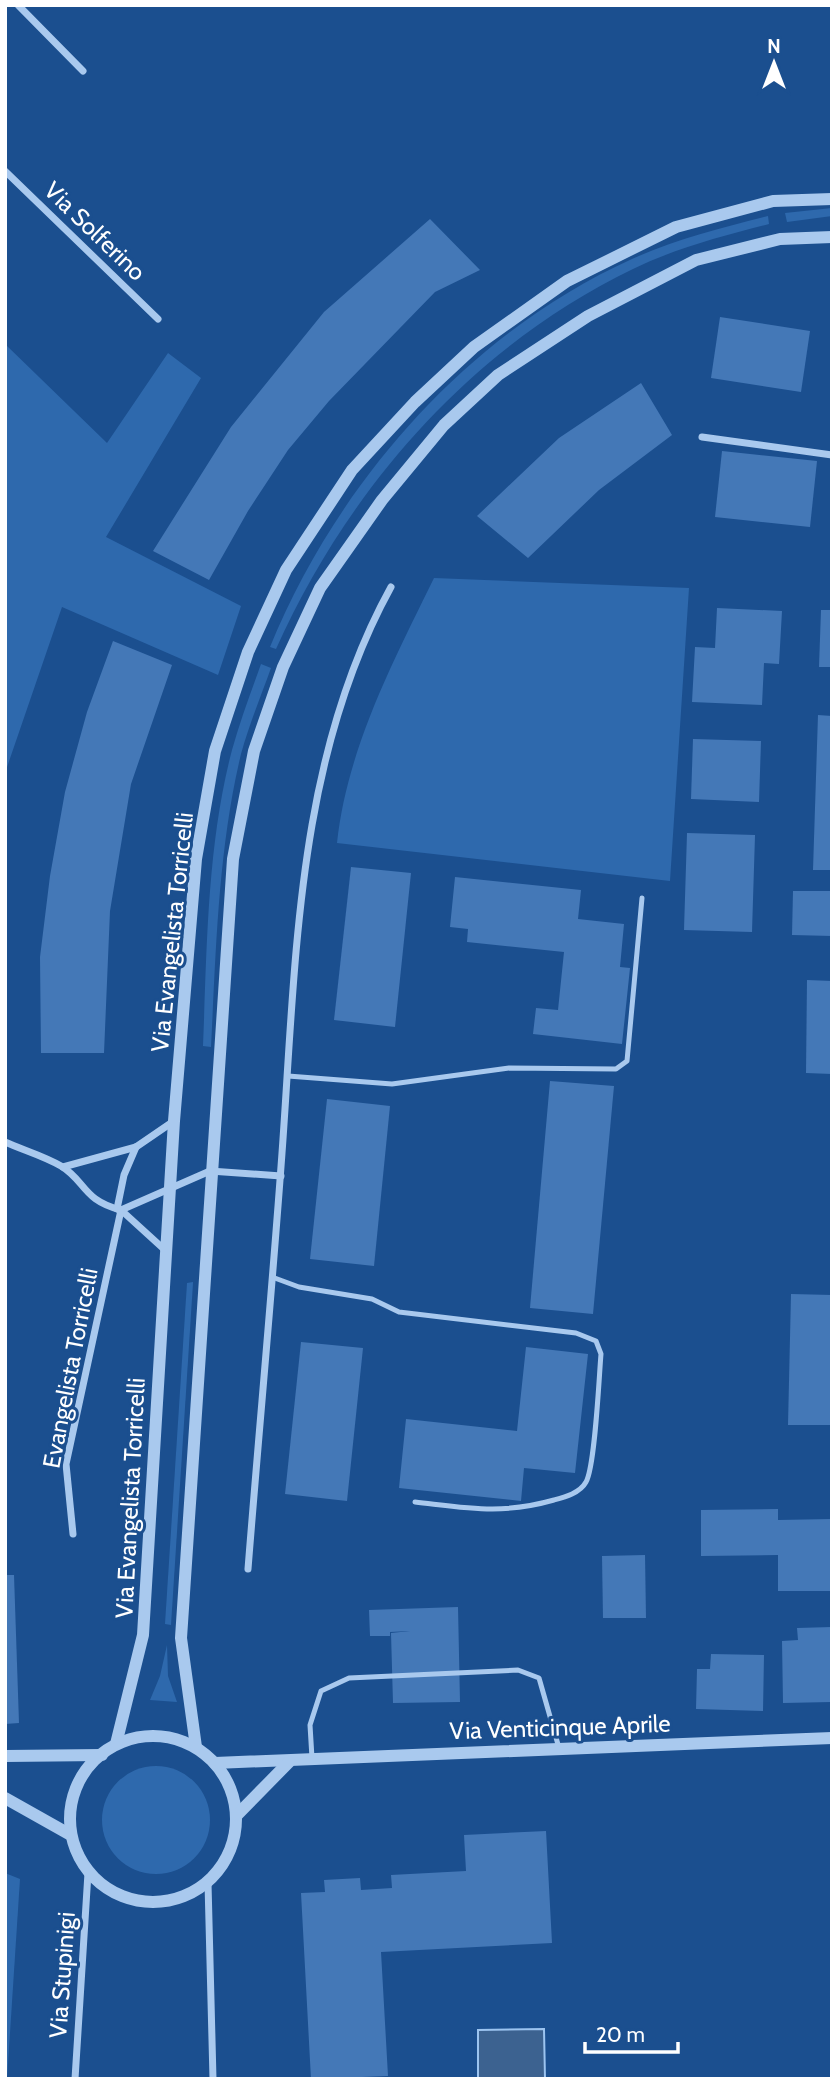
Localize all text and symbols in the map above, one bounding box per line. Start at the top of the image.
north arrow [739,28,809,98]
text: N [767,35,781,58]
street label: Via Solferino [38,175,152,287]
street label: Via Evangelista Torricelli [145,811,199,1053]
street label: Evangelista Torricelli [36,1265,104,1471]
street label: Via Evangelista Torricelli [109,1377,151,1619]
street label: Via Venticinque Aprile [449,1709,671,1745]
street label: Via Stupinigi [43,1911,81,2039]
scale bar [585,2010,678,2054]
text: 20 m [596,2022,645,2047]

